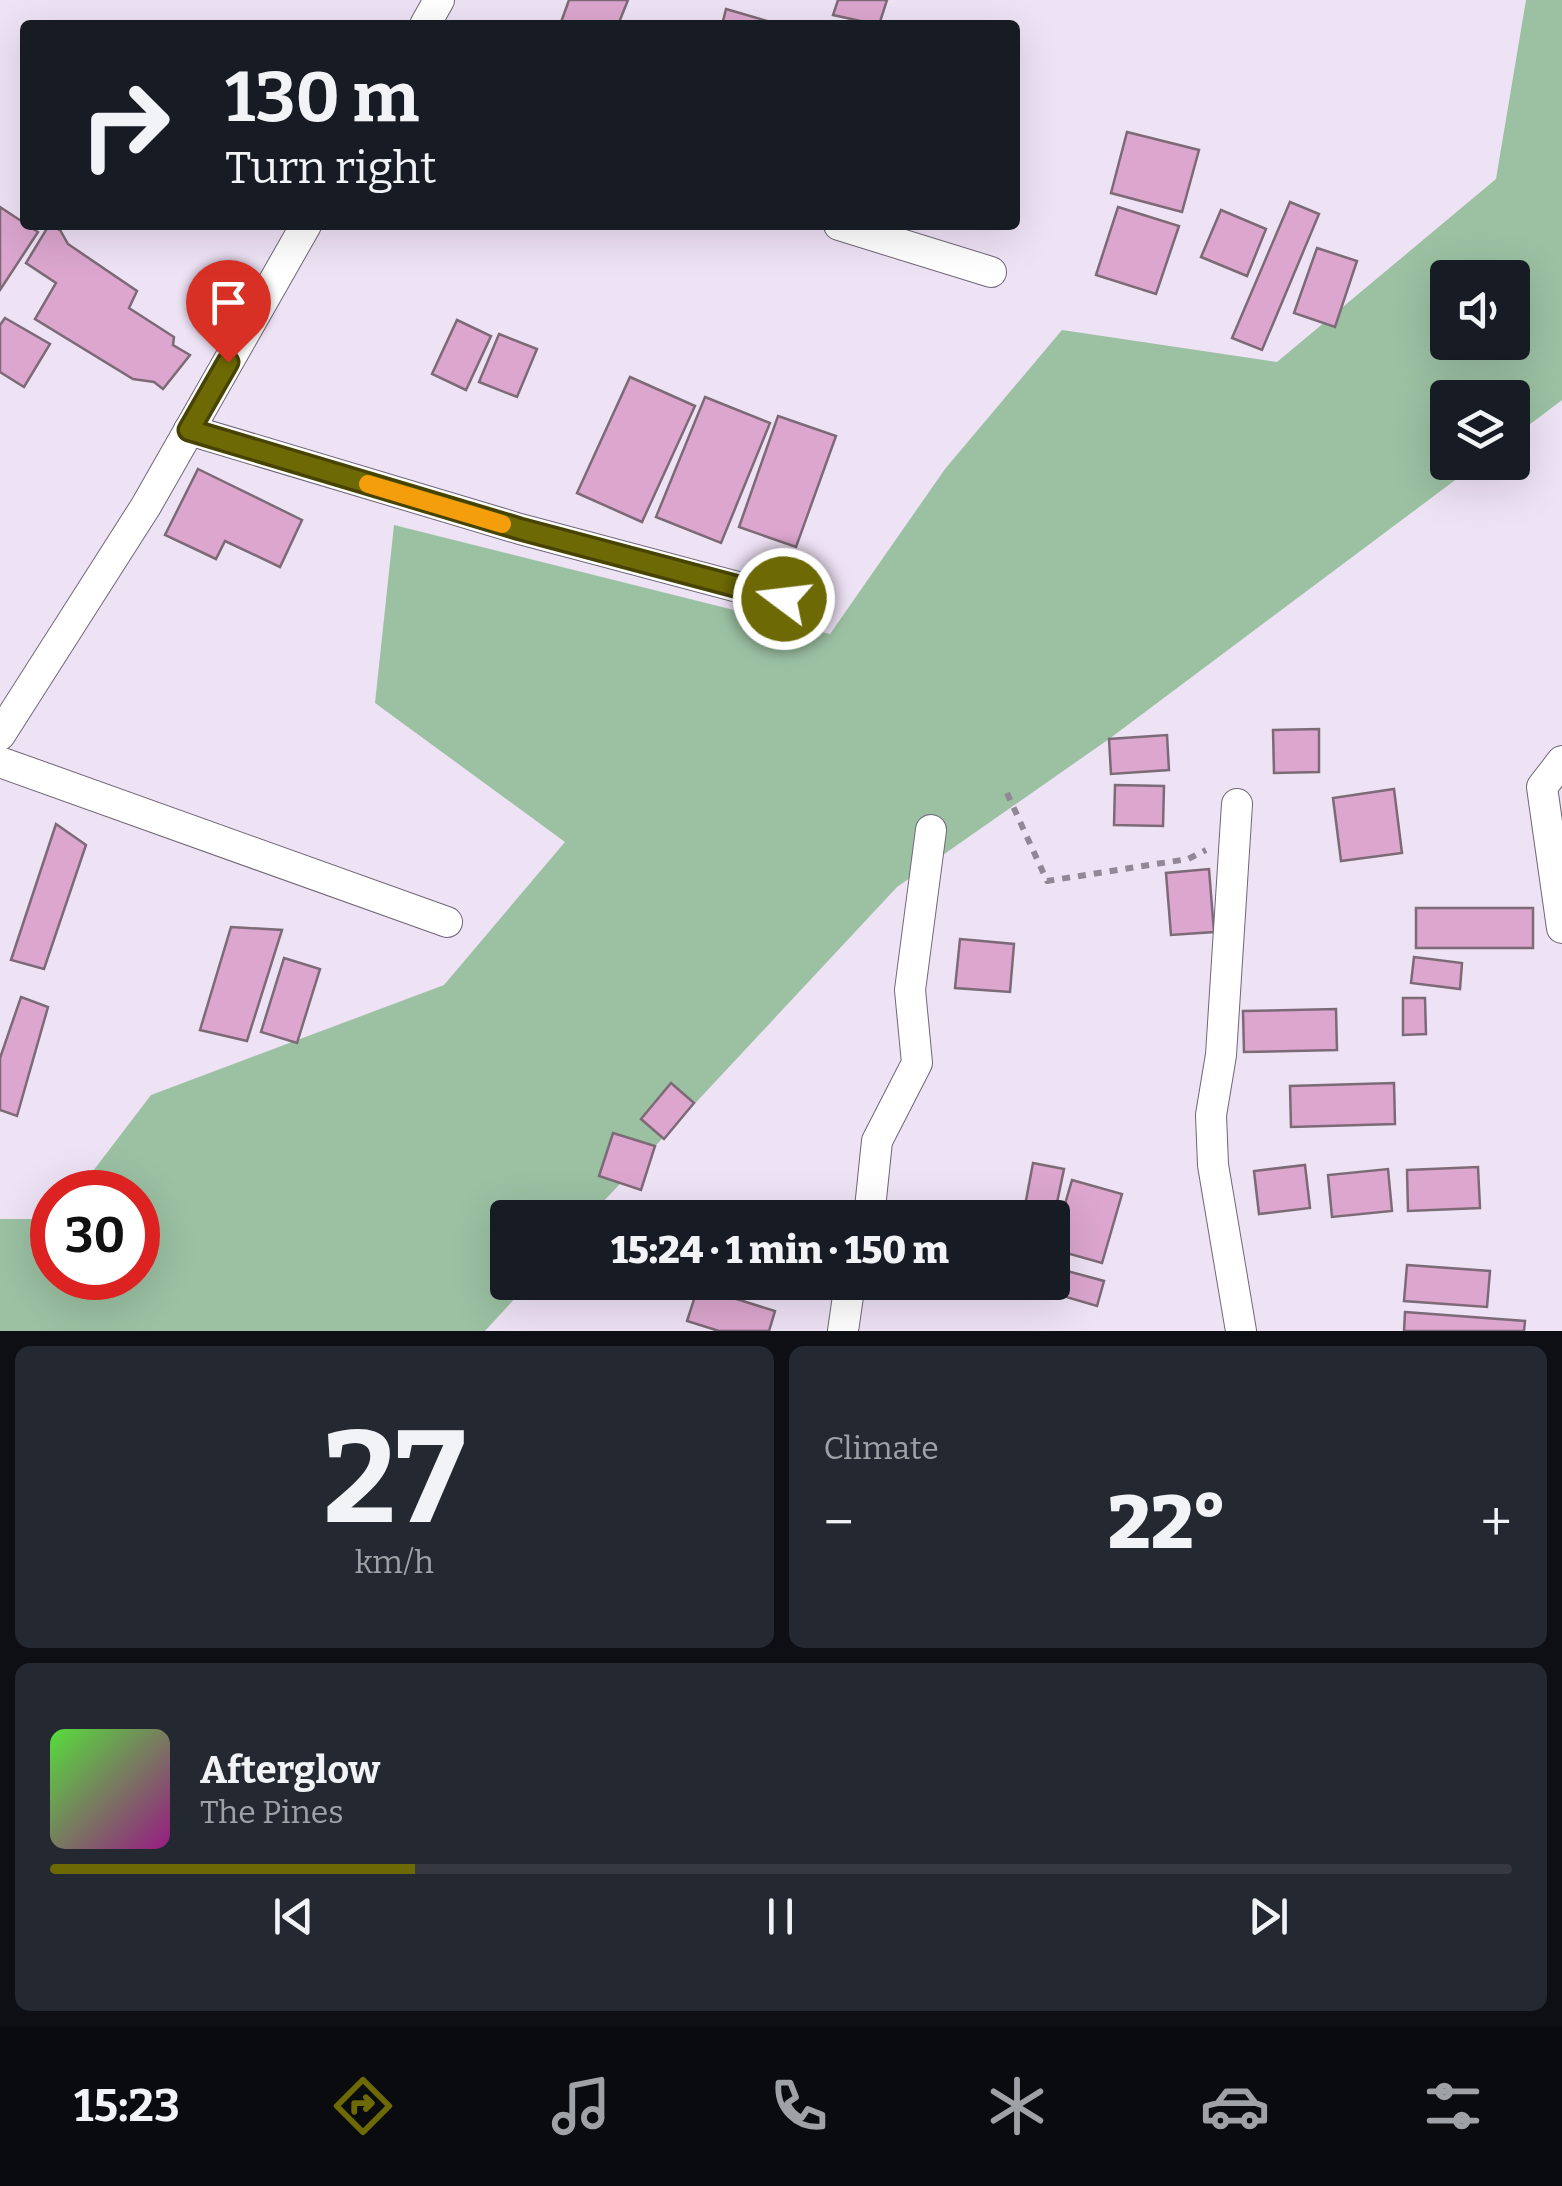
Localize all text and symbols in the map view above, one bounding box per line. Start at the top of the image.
text: 130 m [225,56,419,140]
icon: right [60,60,190,190]
text: Turn right [225,141,437,195]
pin [186,260,271,363]
map controls [1430,260,1530,480]
button: sound [1430,260,1530,360]
icon: arrive [201,275,256,330]
button: layers [1430,380,1530,480]
position arrow [732,547,836,651]
speed limit sign: 30 [30,1170,160,1300]
text: 15:24 · 1 min · 150 m [611,1227,949,1273]
text: 27 [323,1400,465,1556]
text: Climate [824,1429,939,1467]
text: 22° [1108,1478,1227,1568]
text: − [824,1490,854,1556]
text: + [1481,1490,1512,1556]
text: km/h [355,1543,434,1581]
text: Afterglow [200,1747,380,1793]
text: The Pines [200,1793,344,1831]
icon: previous [266,1889,321,1944]
icon: pause [753,1889,808,1944]
icon: next [1241,1889,1296,1944]
icon: directions [328,2071,398,2141]
icon: music [546,2071,616,2141]
icon: phone [764,2071,834,2141]
icon: climate [982,2071,1052,2141]
icon: car [1200,2071,1270,2141]
icon: filters [1418,2071,1488,2141]
text: 15:23 [74,2079,180,2133]

